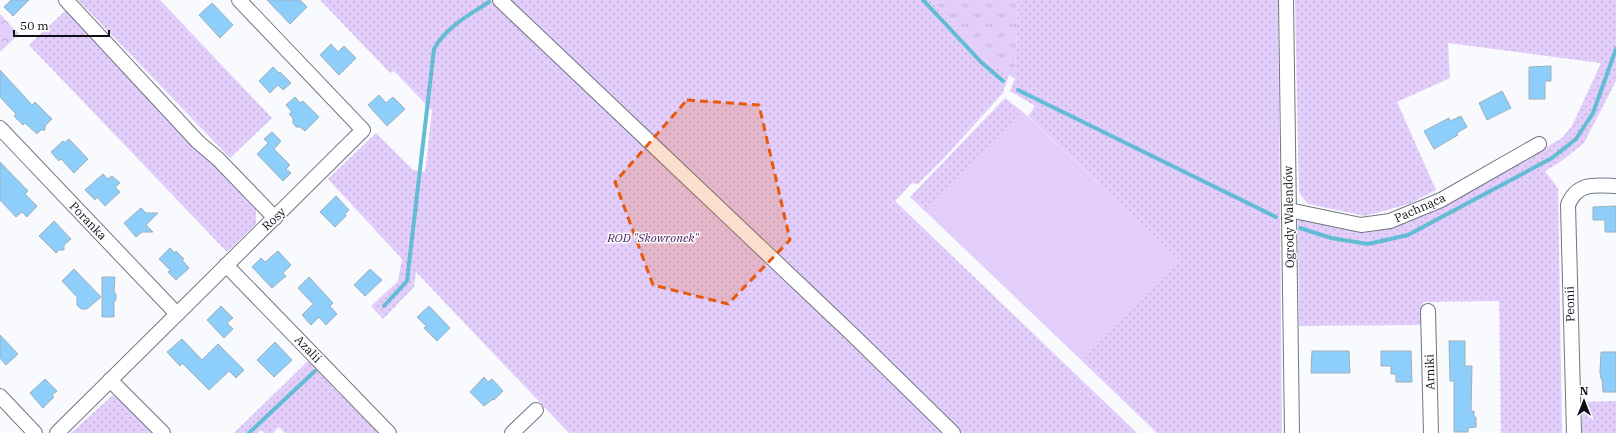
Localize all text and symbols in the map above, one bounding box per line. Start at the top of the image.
scale bar [14,12,109,38]
text: 50 m [20,18,49,33]
street label: Ogrody Walendów [1280,165,1297,268]
street label: Pachnąca [1392,189,1448,225]
street label: Poranka [67,198,110,243]
street label: Rosy [259,204,289,233]
park label: ROD "Skowronek" [606,230,700,245]
street label: Peonii [1561,286,1578,322]
street label: Azalii [292,332,325,366]
street label: Arniki [1421,354,1438,390]
north arrow [1564,381,1604,421]
text: N [1580,384,1589,398]

